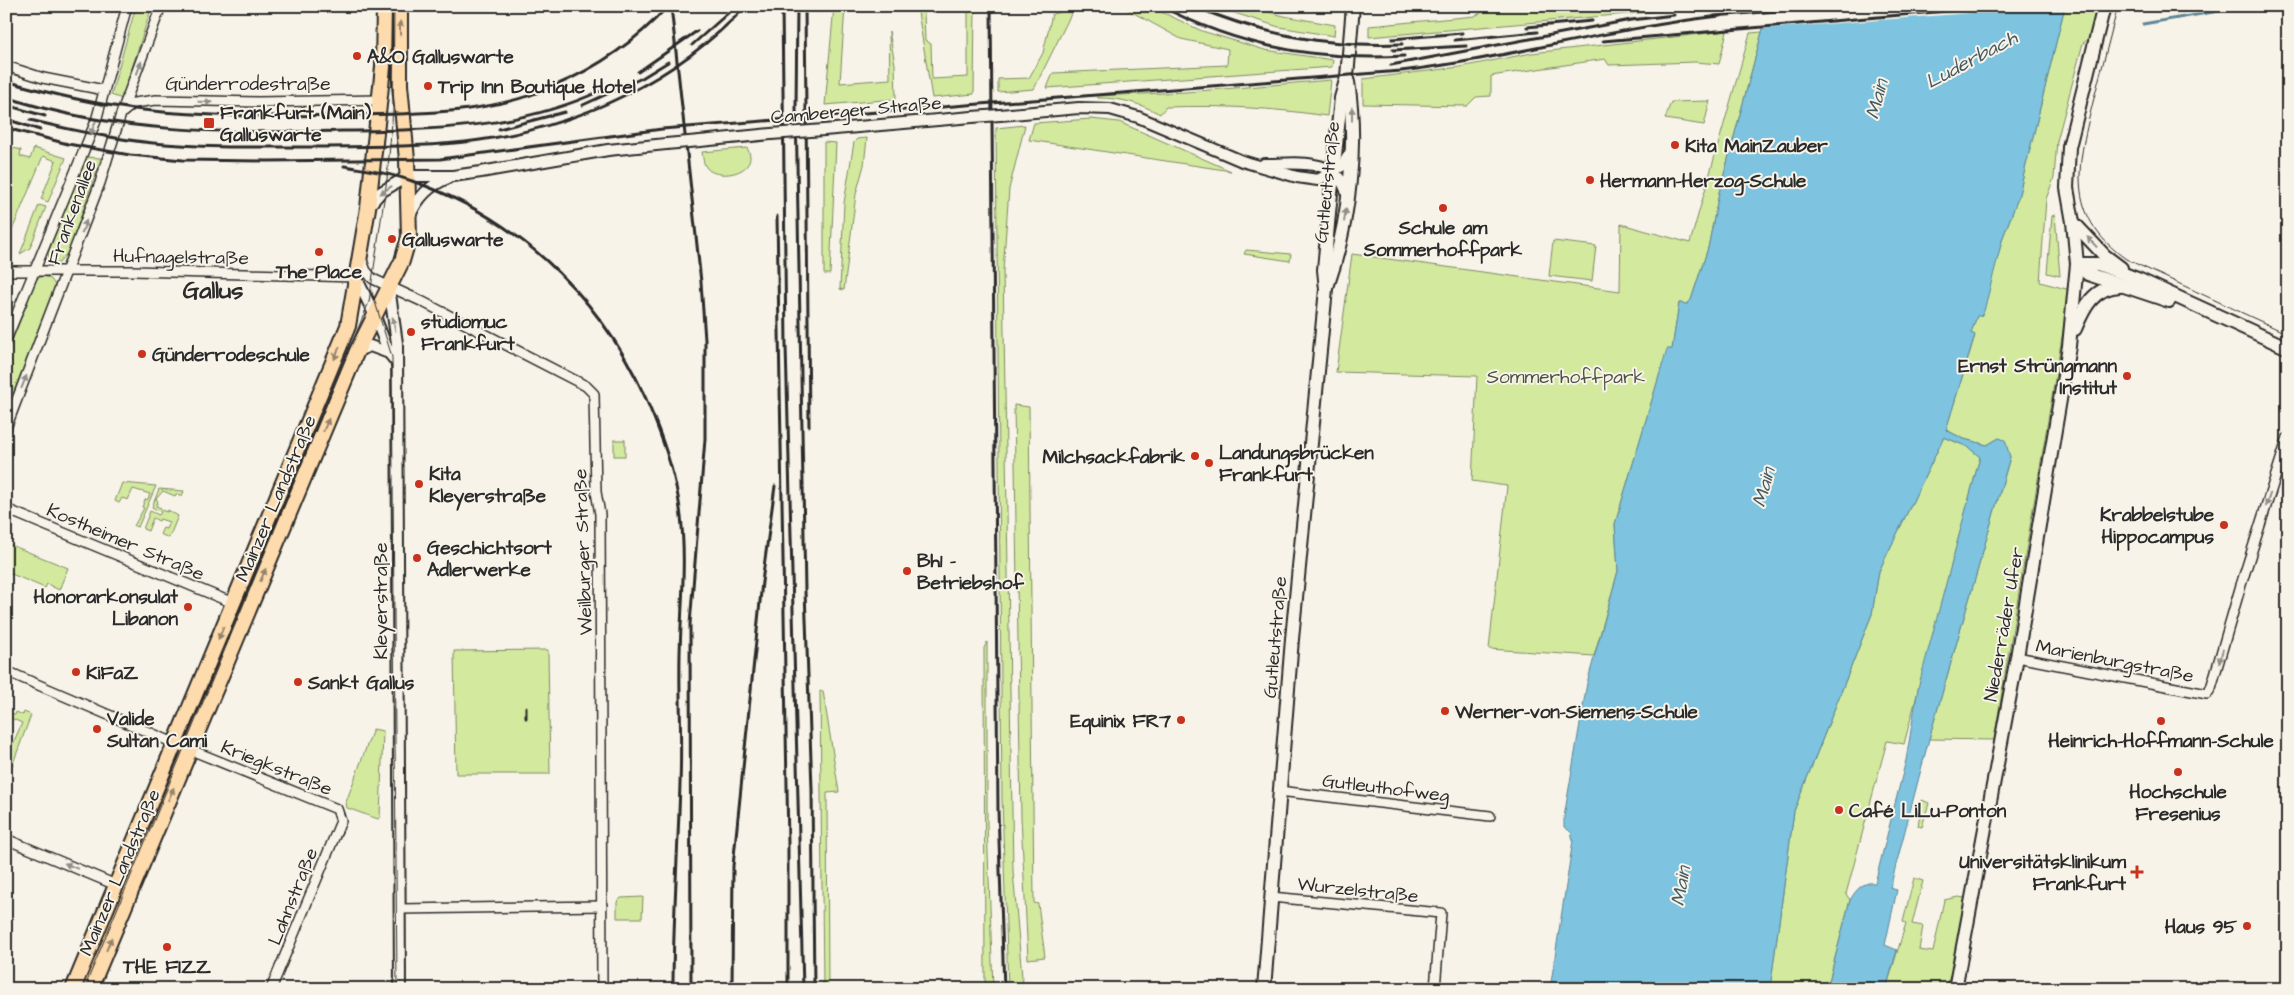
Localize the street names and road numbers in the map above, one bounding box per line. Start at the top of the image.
street label: Günderrodestraße [165,71,331,98]
street label: Camberger Straße [770,90,943,132]
street label: Gutleutstraße [1308,120,1347,244]
street label: Frankenallee [41,156,104,269]
street label: Hufnagelstraße [113,243,249,273]
street label: Mainzer Landstraße [229,411,324,586]
street label: Weilburger Straße [567,468,601,636]
street label: Kostheimer Straße [42,497,208,588]
street label: Kleyerstraße [368,542,396,660]
street label: Niederräder Ufer [1978,544,2031,704]
street label: Gutleutstraße [1257,575,1294,699]
street label: Marienburgstraße [2033,633,2196,691]
street label: Kriegkstraße [216,734,336,804]
street label: Gutleuthofweg [1321,767,1451,811]
street label: Mainzer Landstraße [73,785,168,960]
street label: Lahnstraße [262,844,325,949]
street label: Wurzelstraße [1296,871,1420,910]

